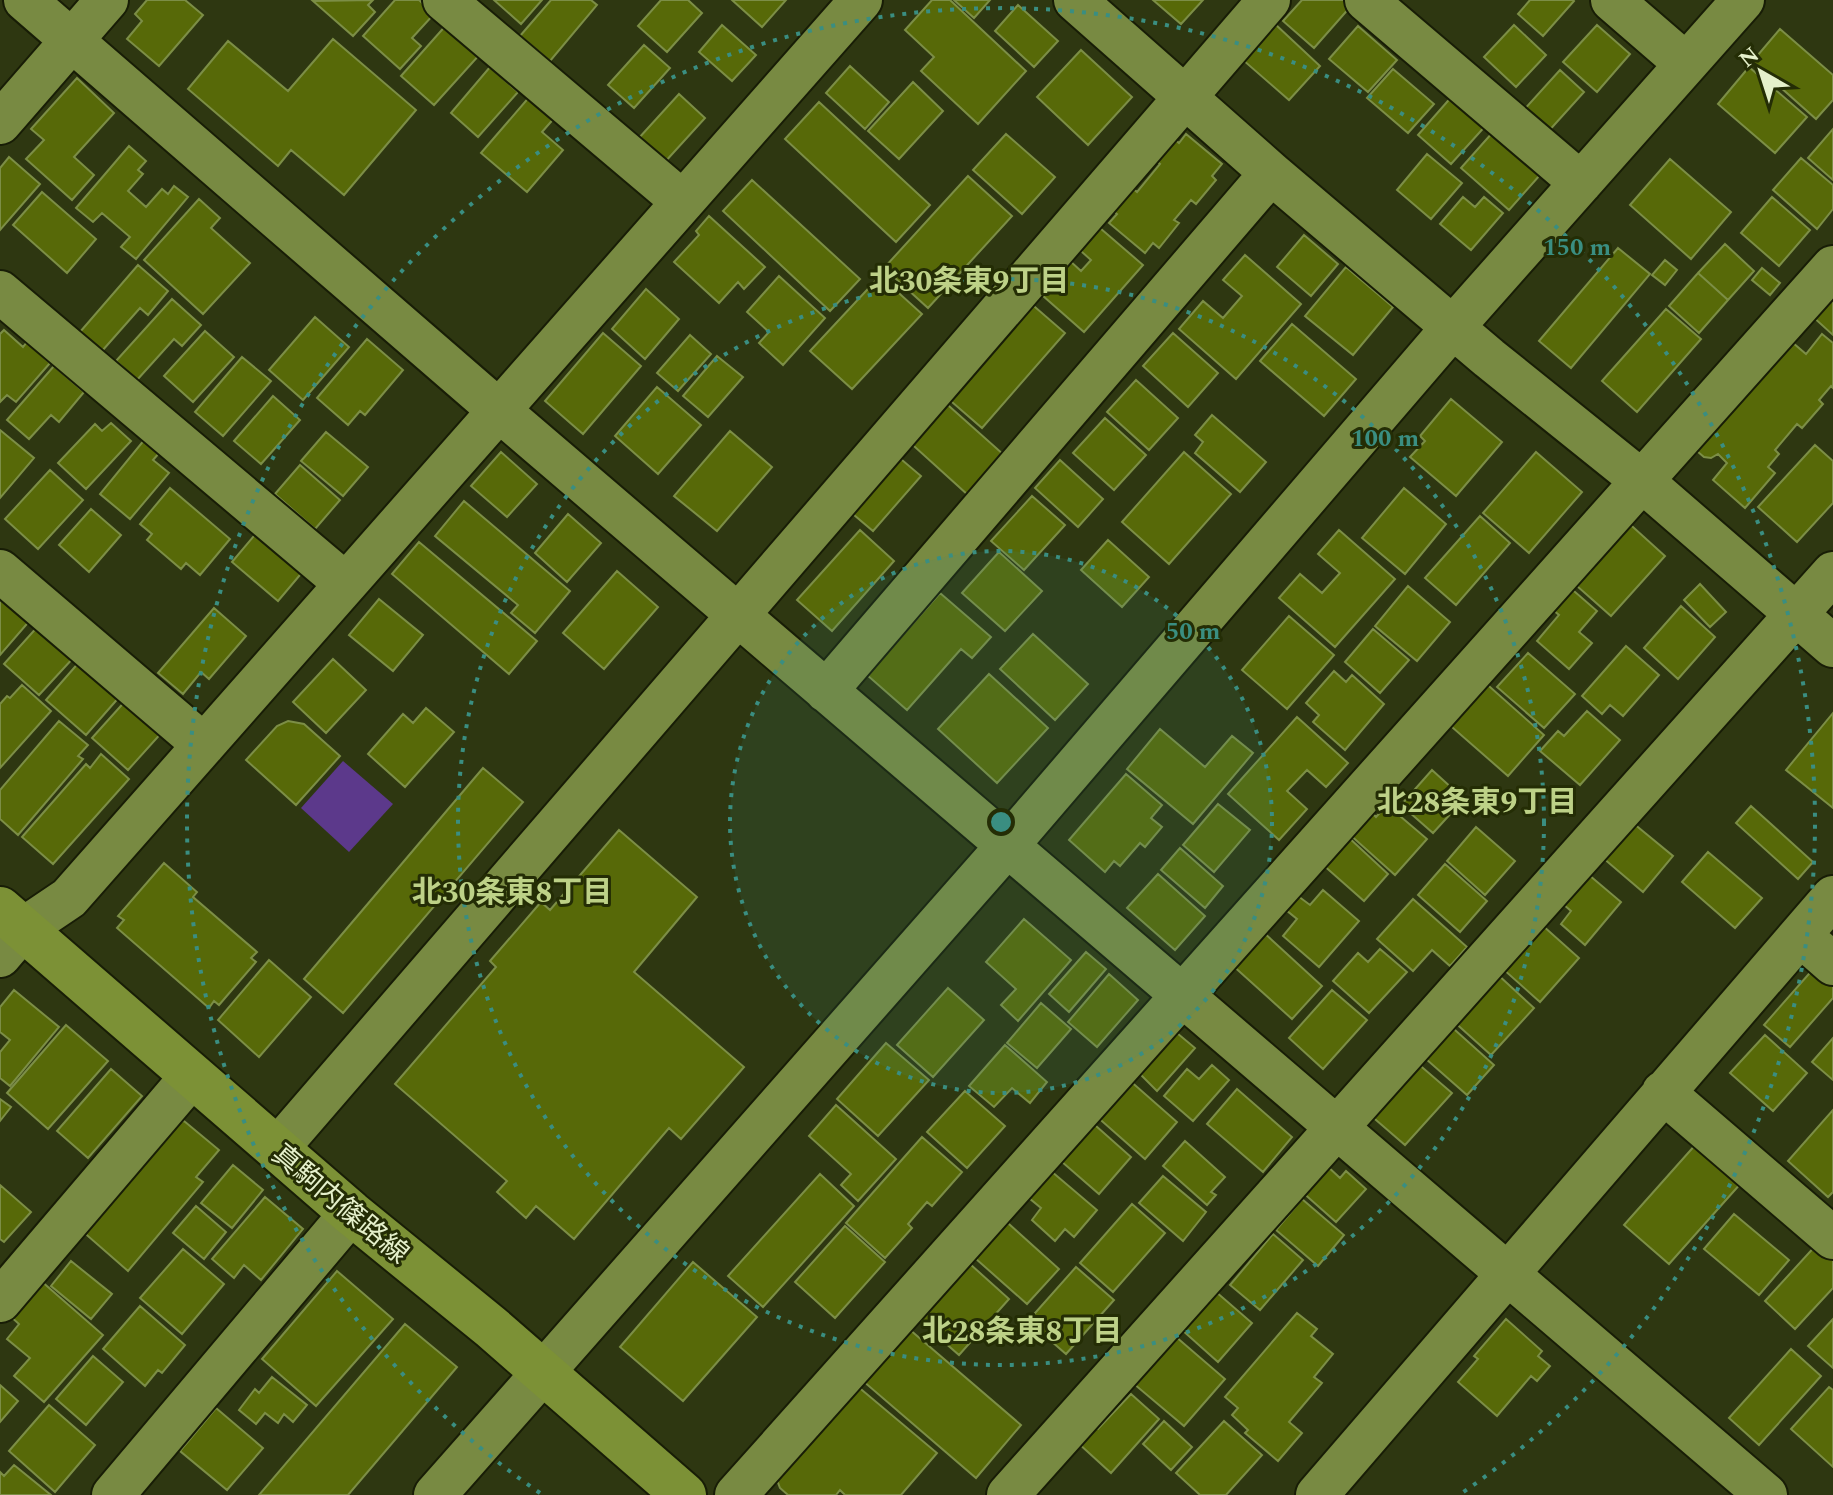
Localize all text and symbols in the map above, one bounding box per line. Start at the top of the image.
north arrow [1721,32,1801,112]
text: N [1732,39,1767,76]
text: 150 m [1543,230,1611,266]
district label: 北30条東9丁目 [869,259,1069,305]
text: 100 m [1351,421,1419,457]
text: 50 m [1166,614,1221,650]
district label: 北28条東9丁目 [1377,780,1577,826]
centre of rings [987,808,1015,836]
district label: 北30条東8丁目 [412,870,612,916]
street label: 真駒内篠路線 [262,1134,418,1275]
district label: 北28条東8丁目 [922,1309,1122,1355]

